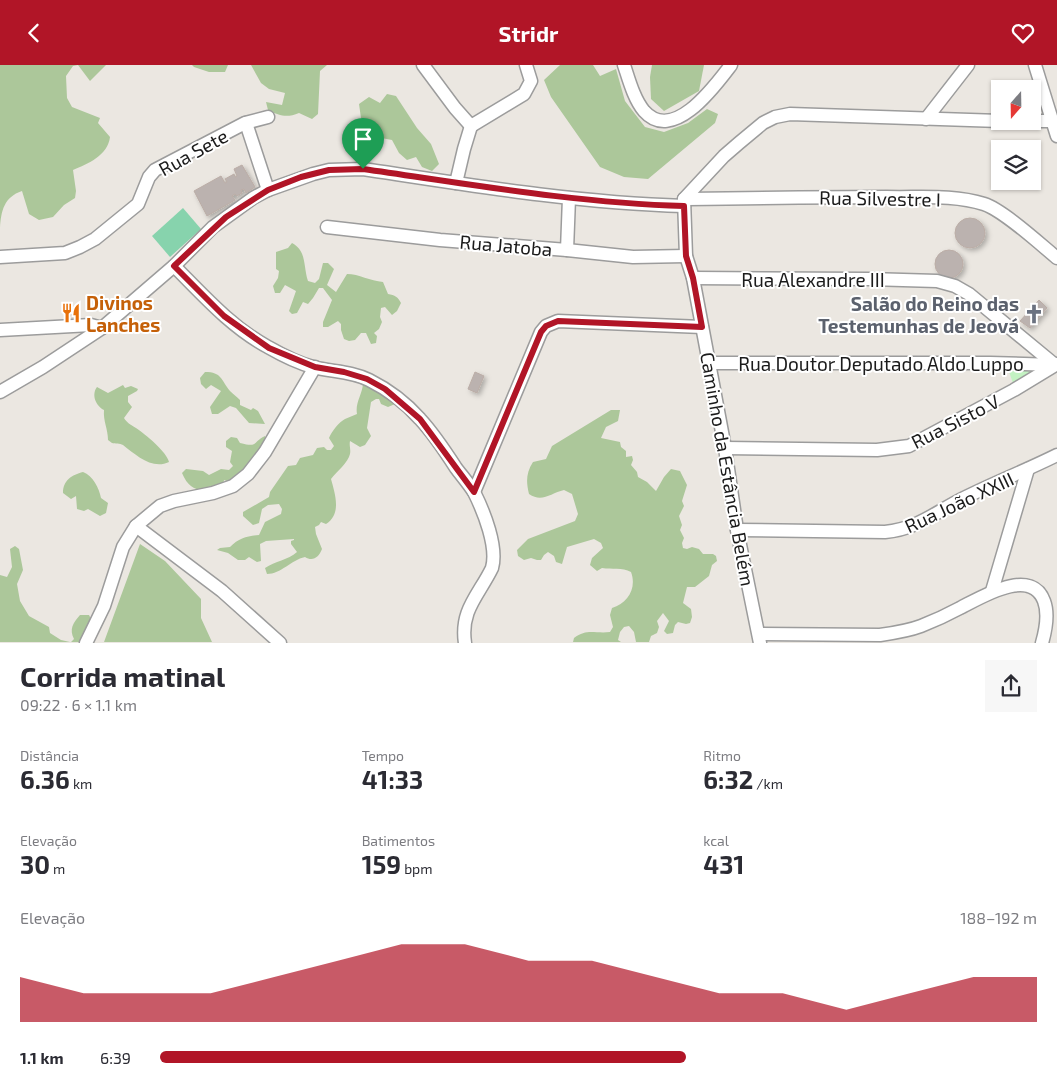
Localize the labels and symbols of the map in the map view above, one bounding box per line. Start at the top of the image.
north arrow [991,80,1041,130]
pin [342,118,384,169]
street label: Rua Sete [154,124,232,180]
street label: Rua Silvestre I [819,185,941,211]
street label: Rua Jatoba [459,229,553,261]
street label: Rua Alexandre III [741,268,885,291]
place label: Divinos Lanches [86,291,160,336]
place label: Salão do Reino das Testemunhas de Jeová [818,292,1019,337]
restaurant icon: Divinos Lanches [60,302,82,324]
church icon: Salão do Reino das Testemunhas de Jeová [1023,303,1045,325]
street label: Caminho da Estância Belém [696,350,760,588]
street label: Rua Doutor Deputado Aldo Luppo [738,352,1024,375]
street label: Rua Sisto V [907,389,1003,453]
street label: Rua João XXIII [901,467,1017,537]

